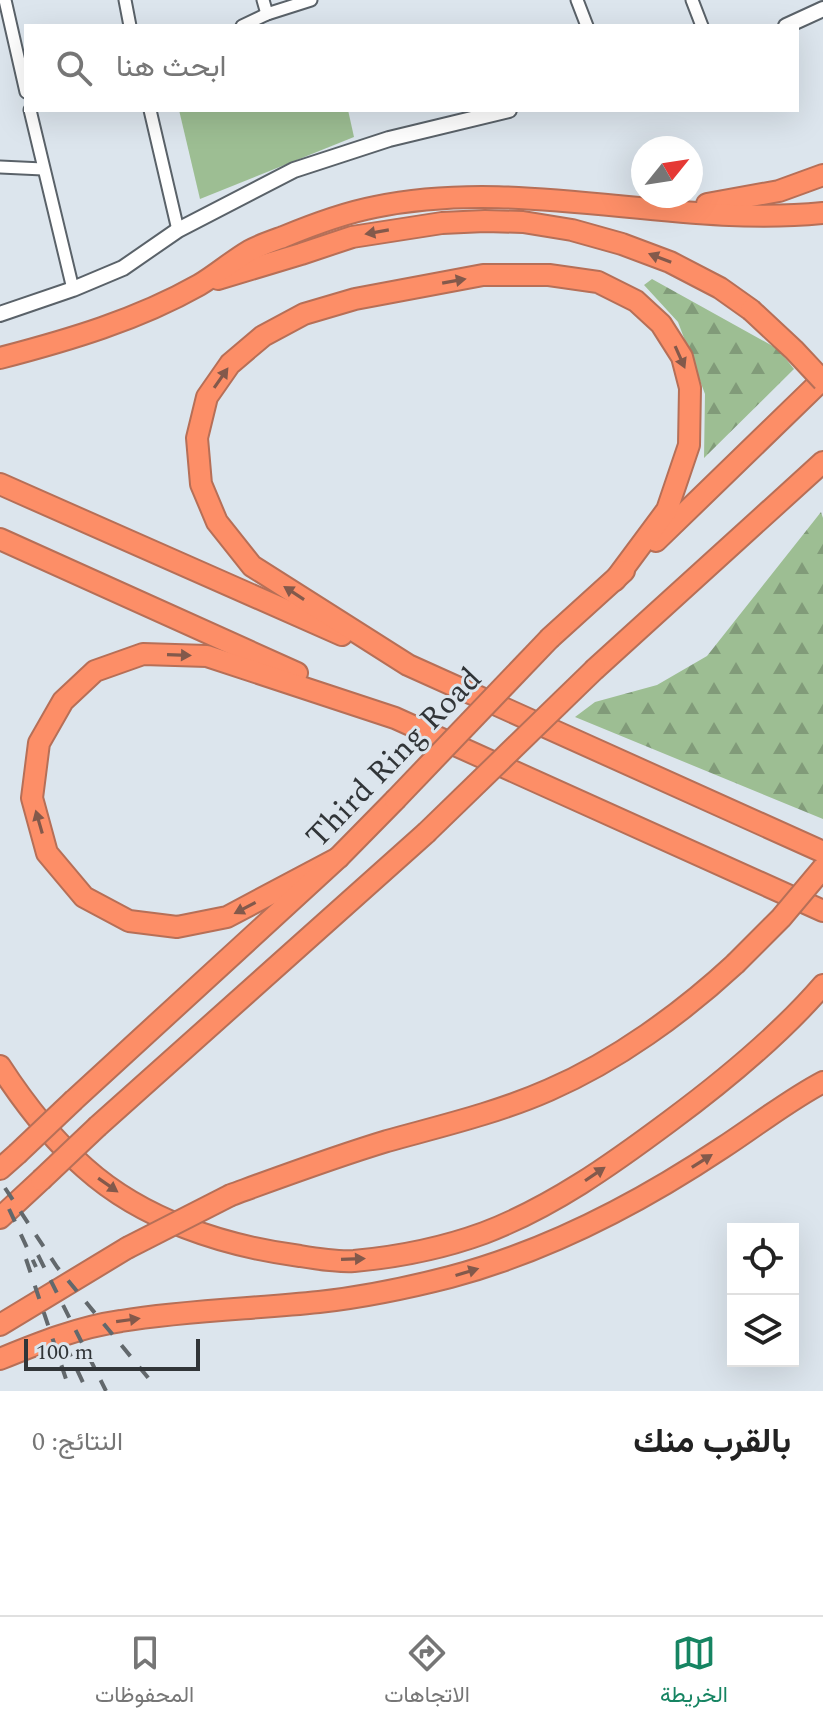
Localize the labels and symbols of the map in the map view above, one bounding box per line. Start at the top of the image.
north arrow [631,136,703,208]
one-way arrow [365,227,390,239]
one-way arrow [648,251,672,264]
one-way arrow [442,274,467,286]
one-way arrow [673,346,686,369]
one-way arrow [213,367,228,388]
one-way arrow [283,587,305,601]
one-way arrow [167,649,192,662]
street label: Third Ring Road [295,656,494,860]
one-way arrow [32,810,44,835]
one-way arrow [234,900,256,914]
one-way arrow [691,1155,713,1169]
one-way arrow [584,1167,606,1182]
one-way arrow [98,1177,119,1193]
one-way arrow [341,1253,366,1266]
one-way arrow [456,1265,480,1278]
one-way arrow [116,1313,141,1326]
scale bar [24,1335,200,1371]

